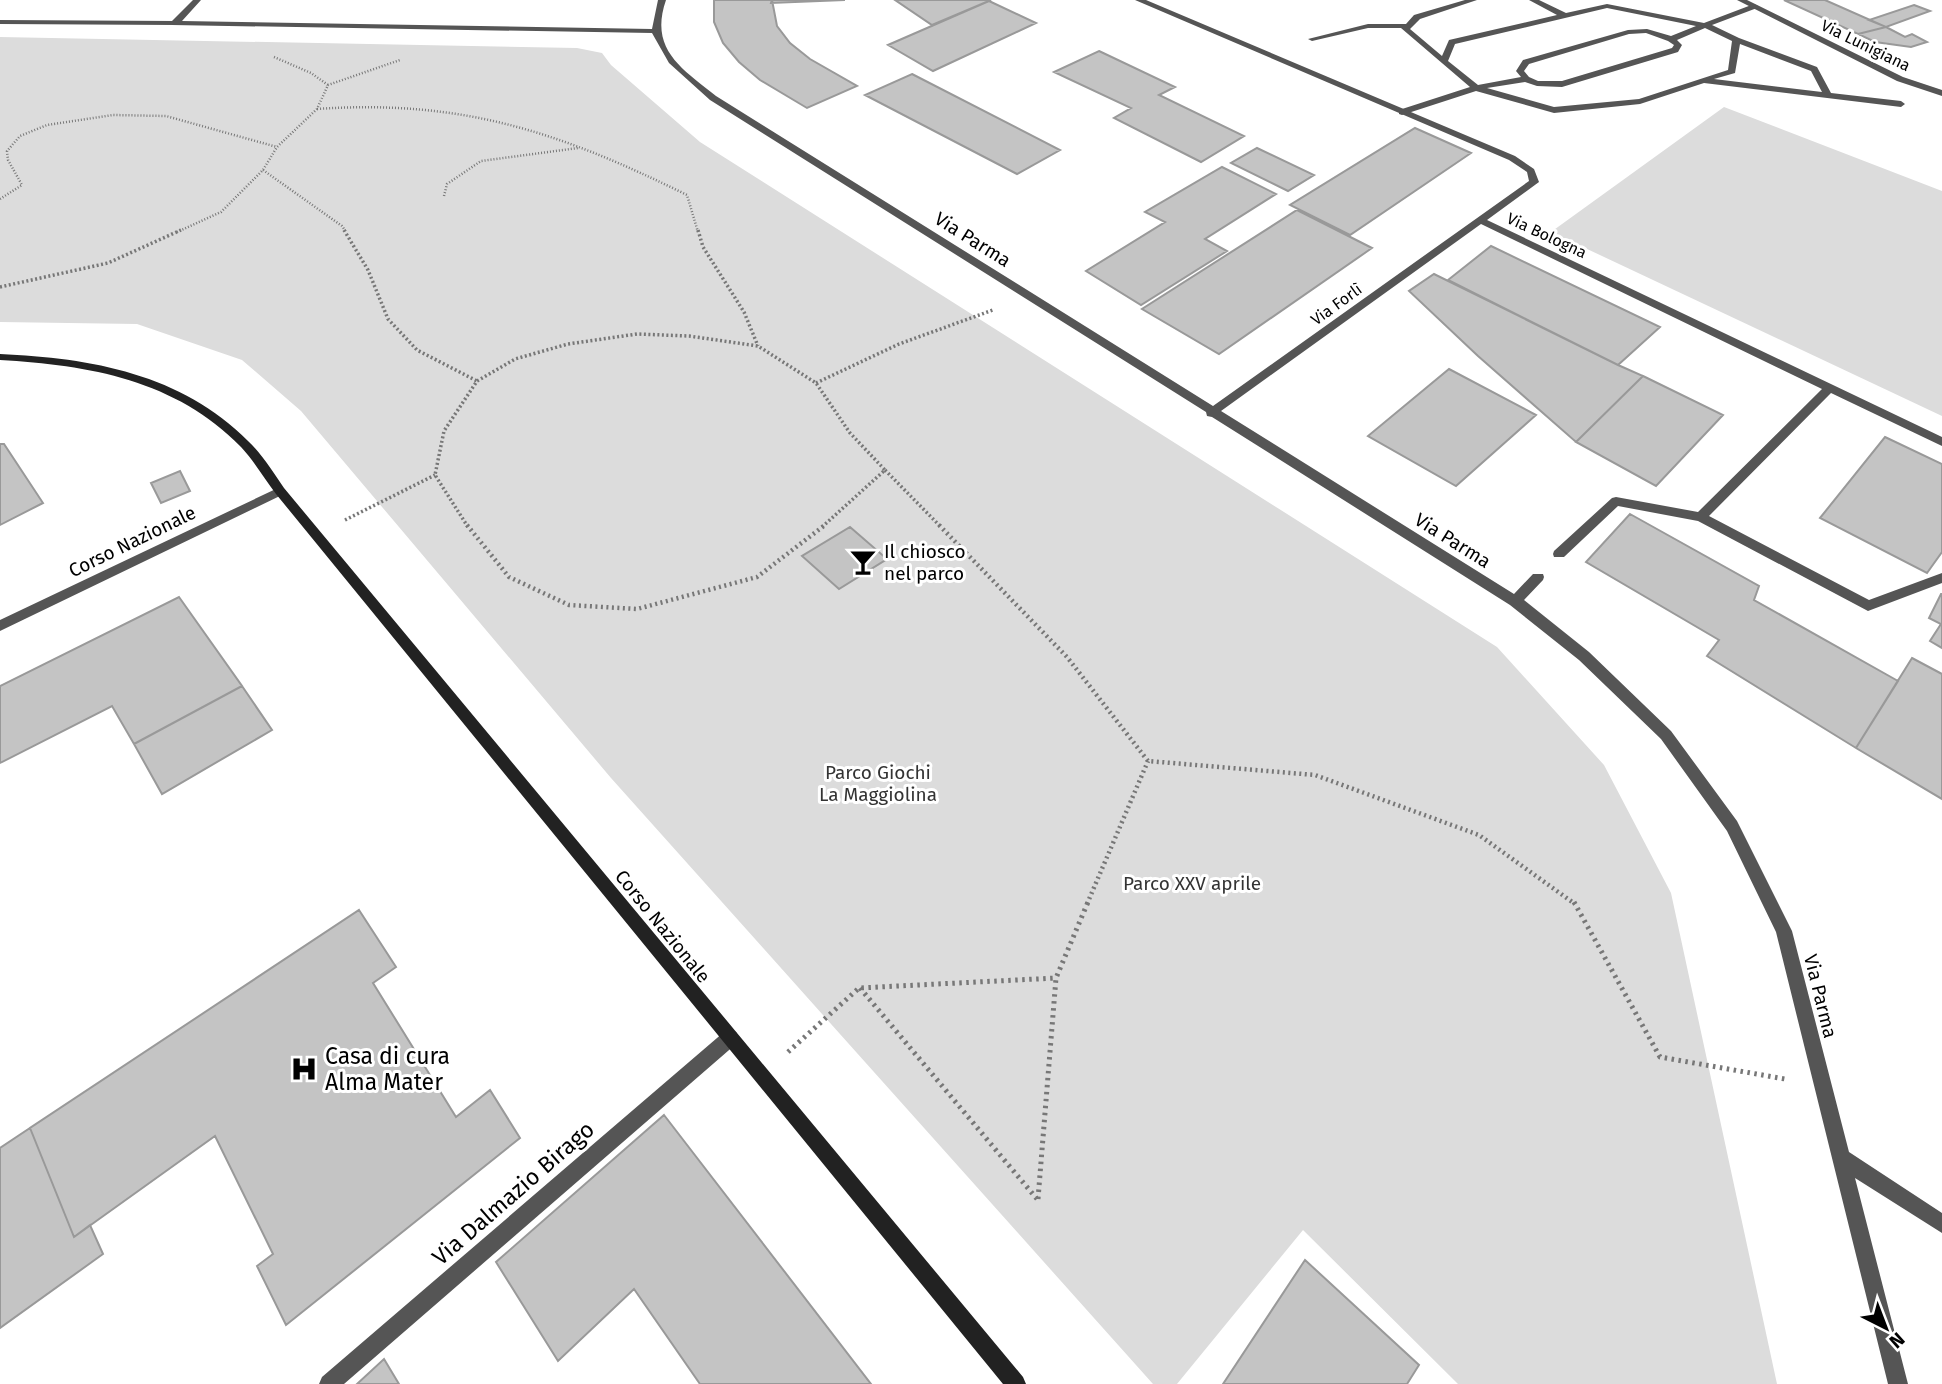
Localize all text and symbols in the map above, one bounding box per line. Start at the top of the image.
street label: Via Lunigiana [1818,16,1913,75]
street label: Via Parma [930,207,1015,272]
street label: Via Bologna [1504,209,1590,262]
street label: Via Forlì [1307,279,1366,329]
street label: Corso Nazionale [65,501,200,582]
street label: Via Parma [1410,508,1495,573]
place label: Il chiosco nel parco [884,540,966,585]
bar icon: Il chiosco nel parco [848,547,878,577]
park label: Parco Giochi La Maggiolina [819,761,937,806]
street label: Corso Nazionale [610,865,715,987]
park label: Parco XXV aprile [1123,872,1261,895]
street label: Via Parma [1799,952,1842,1040]
place label: Casa di cura Alma Mater [325,1042,450,1096]
hospital icon: Casa di cura Alma Mater [289,1054,319,1084]
street label: Via Dalmazio Birago [426,1115,600,1271]
north arrow [1851,1293,1921,1363]
text: N [1885,1327,1909,1353]

